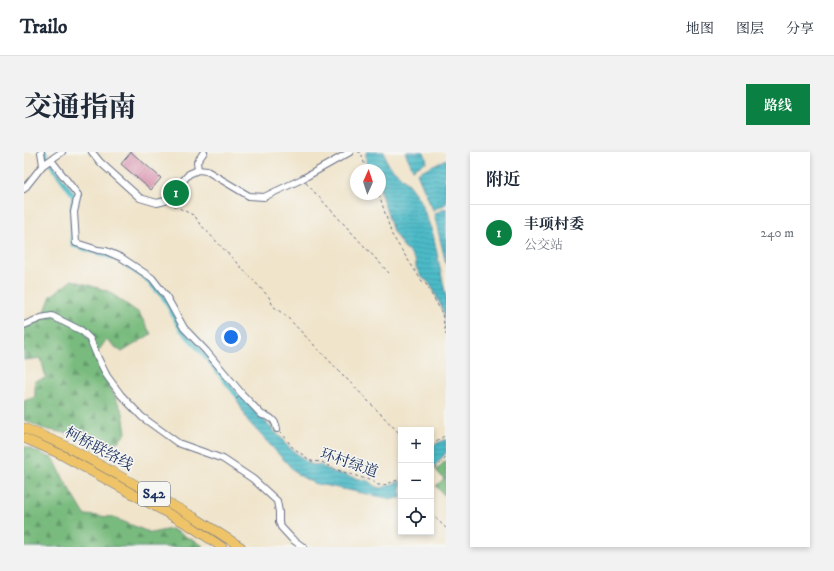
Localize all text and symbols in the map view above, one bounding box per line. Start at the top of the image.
text: Trailo [20,16,67,39]
text: 地图 [686,20,714,38]
text: 图层 [736,20,764,38]
text: 分享 [786,20,814,38]
button: 路线 [746,84,810,125]
text: 交通指南 [24,90,136,125]
north arrow [350,164,386,200]
text: 附近 [486,169,520,191]
pin: 1 [163,178,189,208]
text: 丰项村委 [524,215,584,234]
text: 1 [497,225,501,241]
text: 240 m [761,225,794,241]
text: 公交站 [524,237,563,253]
your location [221,327,241,347]
street label: 柯桥联络线 [61,423,137,475]
map controls [398,427,434,535]
button: + [398,427,434,463]
street label: 环村绿道 [318,444,380,482]
button: − [398,463,434,499]
road number: S42 [138,482,170,506]
button: locate [398,499,434,535]

